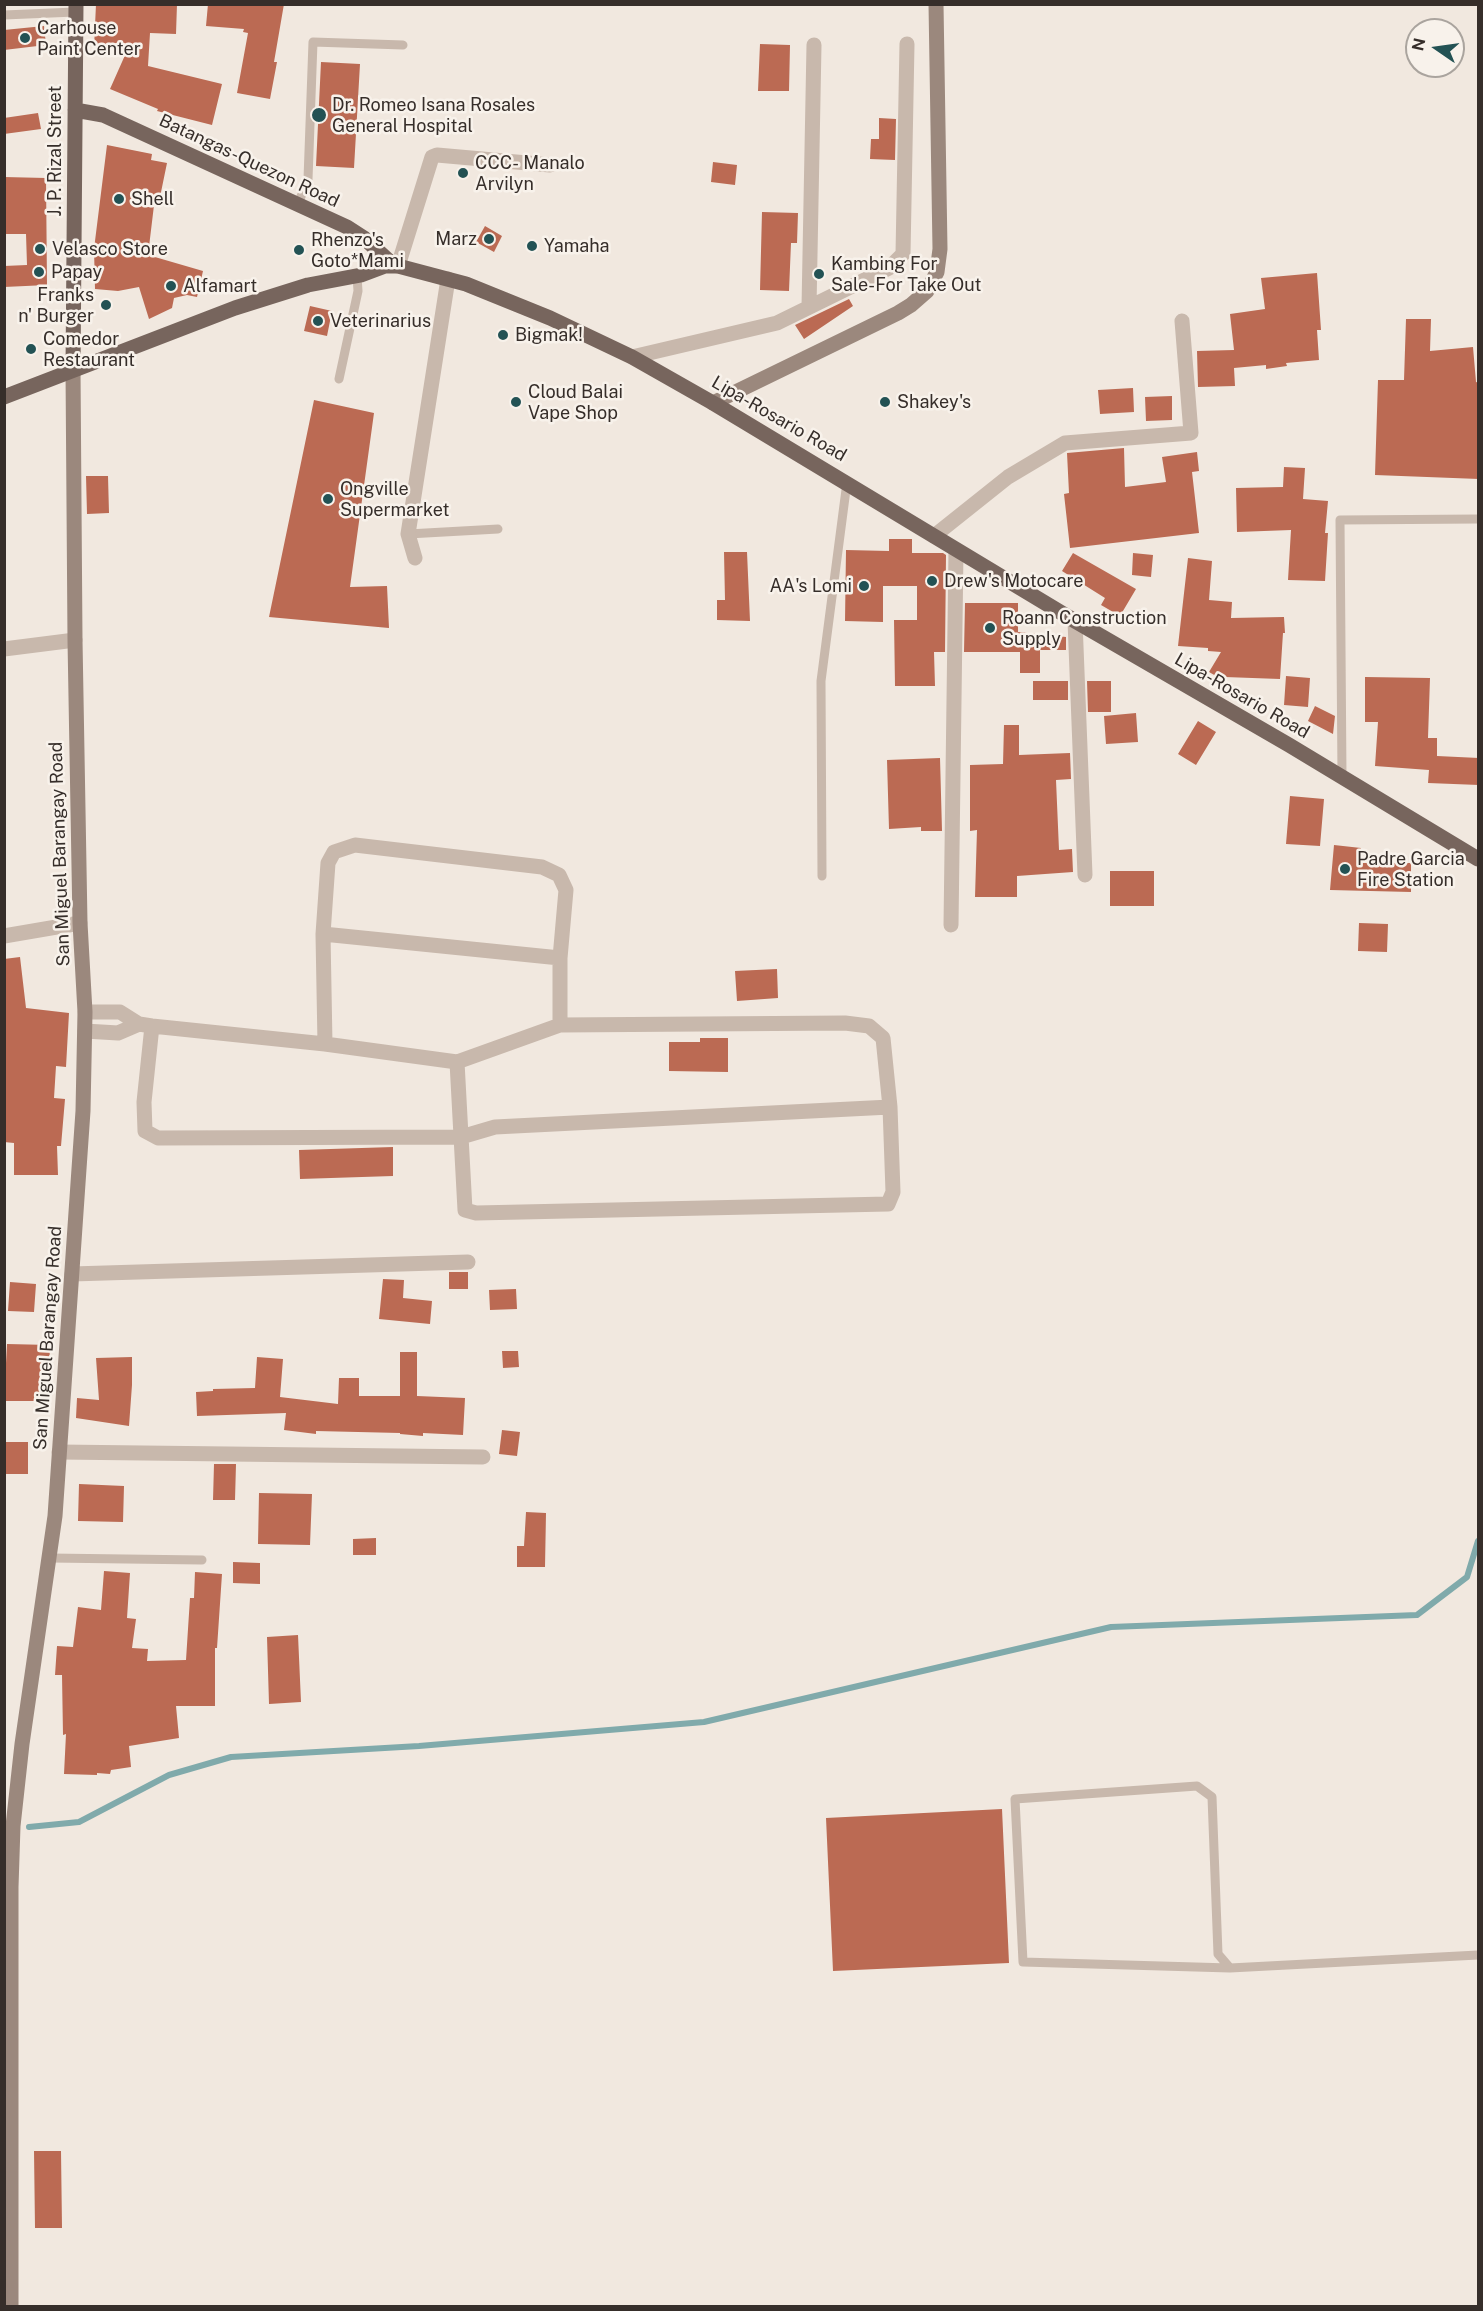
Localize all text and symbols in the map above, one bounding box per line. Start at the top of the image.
place label: Carhouse Paint Center [37,17,141,60]
north arrow [1405,18,1465,78]
marker: Carhouse Paint Center [18,31,32,45]
text: N [1408,36,1430,53]
street label: J. P. Rizal Street [44,86,66,216]
place label: Dr. Romeo Isana Rosales General Hospital [332,94,535,136]
marker: Dr. Romeo Isana Rosales General Hospital [310,106,328,124]
street label: Batangas-Quezon Road [155,110,343,212]
place label: CCC- Manalo Arvilyn [475,152,585,195]
marker: CCC- Manalo Arvilyn [456,166,470,180]
place label: Shell [131,188,174,210]
marker: Shell [112,192,126,206]
place label: Marz [435,228,477,250]
place label: Rhenzo's Goto*Mami [311,229,404,272]
marker: Marz [482,232,496,246]
place label: Yamaha [544,235,610,257]
place label: Velasco Store [52,238,168,260]
marker: Yamaha [525,239,539,253]
marker: Velasco Store [33,242,47,256]
marker: Rhenzo's Goto*Mami [292,243,306,257]
place label: Kambing For Sale-For Take Out [831,253,982,296]
place label: Papay [51,261,102,283]
marker: Papay [32,265,46,279]
marker: Kambing For Sale-For Take Out [812,267,826,281]
place label: Alfamart [183,275,257,297]
marker: Alfamart [164,279,178,293]
place label: Franks n' Burger [18,284,94,326]
marker: Franks n' Burger [99,298,113,312]
place label: Veterinarius [330,310,431,332]
marker: Veterinarius [311,314,325,328]
place label: Bigmak! [515,324,583,346]
place label: Comedor Restaurant [43,328,135,370]
marker: Bigmak! [496,328,510,342]
marker: Comedor Restaurant [24,342,38,356]
street label: Lipa-Rosario Road [708,372,850,466]
place label: Cloud Balai Vape Shop [528,381,623,424]
place label: Shakey's [897,391,971,413]
marker: Cloud Balai Vape Shop [509,395,523,409]
marker: Shakey's [878,395,892,409]
place label: Ongville Supermarket [340,478,450,520]
marker: Ongville Supermarket [321,492,335,506]
place label: Drew's Motocare [944,570,1083,592]
marker: Drew's Motocare [925,574,939,588]
place label: AA's Lomi [769,575,852,597]
marker: AA's Lomi [857,579,871,593]
place label: Roann Construction Supply [1002,607,1167,650]
marker: Roann Construction Supply [983,621,997,635]
street label: Lipa-Rosario Road [1171,649,1313,743]
street label: San Miguel Barangay Road [45,741,75,967]
place label: Padre Garcia Fire Station [1357,848,1465,890]
marker: Padre Garcia Fire Station [1338,862,1352,876]
street label: San Miguel Barangay Road [29,1225,67,1451]

